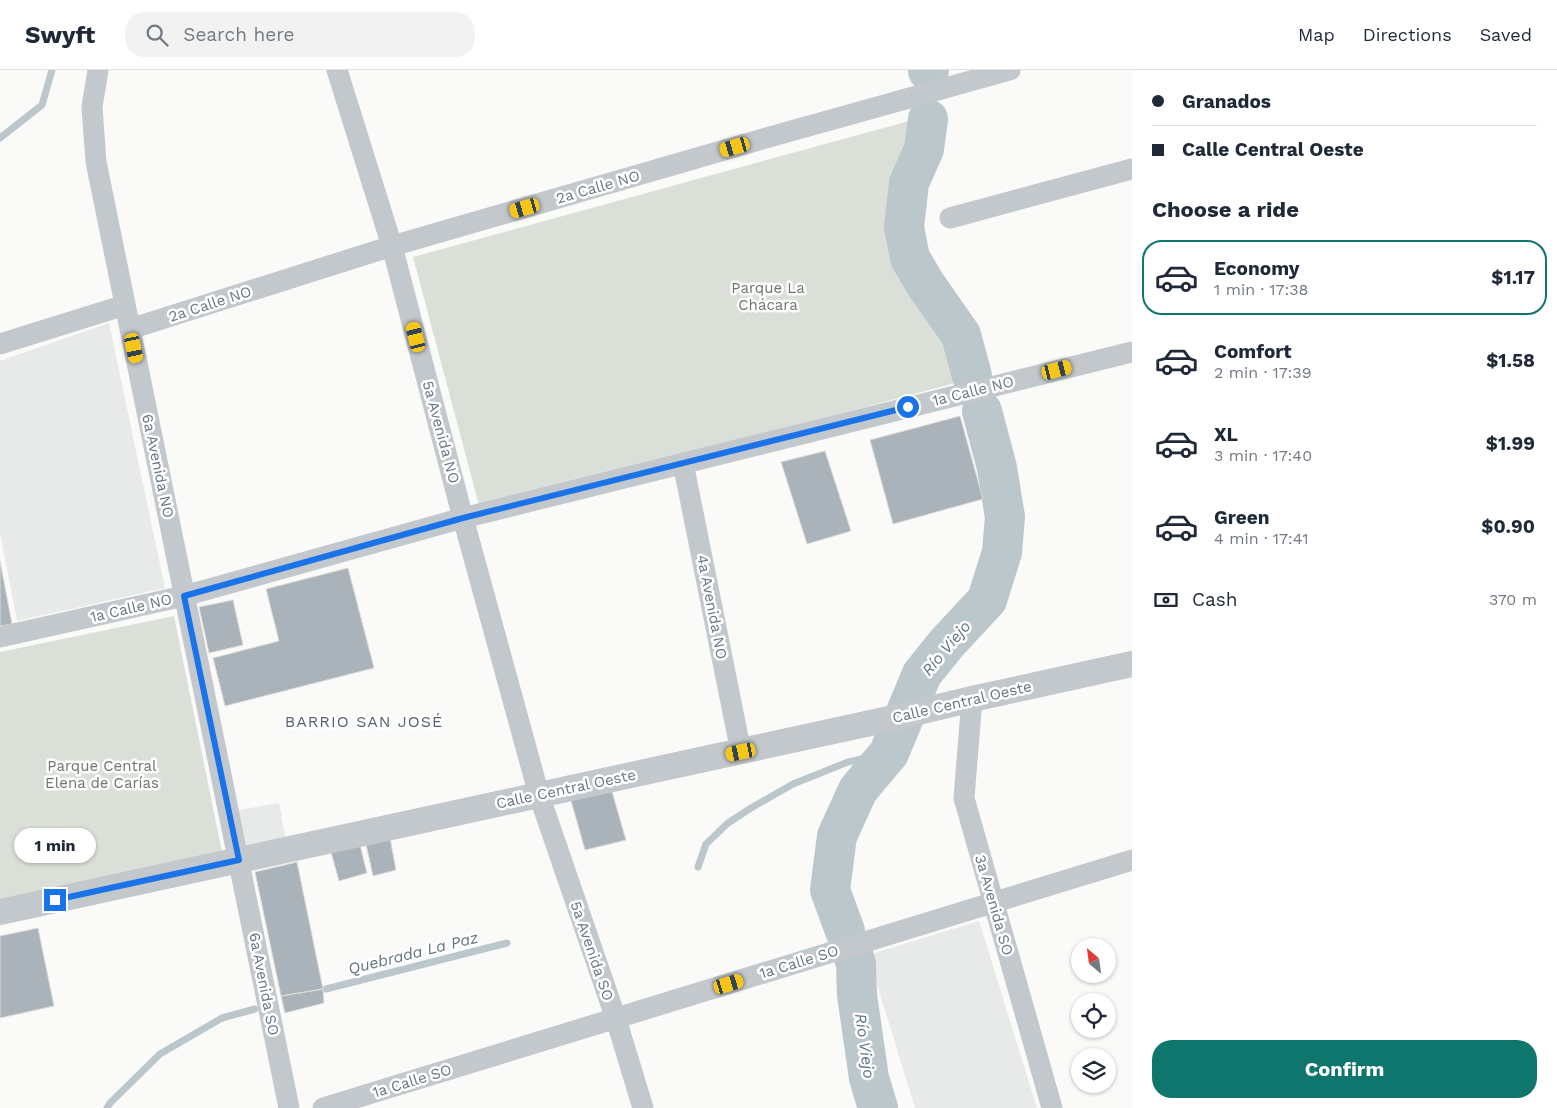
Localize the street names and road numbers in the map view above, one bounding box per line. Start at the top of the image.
street label: 2a Calle NO [554,167,642,207]
street label: 2a Calle NO [166,282,254,326]
street label: 1a Calle NO [931,372,1015,410]
street label: 5a Avenida NO [419,379,463,485]
street label: 6a Avenida NO [138,412,178,520]
street label: 4a Avenida NO [693,553,731,661]
street label: 1a Calle NO [89,590,173,626]
street label: Calle Central Oeste [891,677,1033,727]
street label: Calle Central Oeste [494,765,638,813]
street label: 3a Avenida SO [971,853,1017,957]
street label: 5a Avenida SO [567,899,617,1003]
street label: 6a Avenida SO [245,931,283,1037]
street label: 1a Calle SO [757,941,841,983]
street label: 1a Calle SO [370,1060,454,1102]

